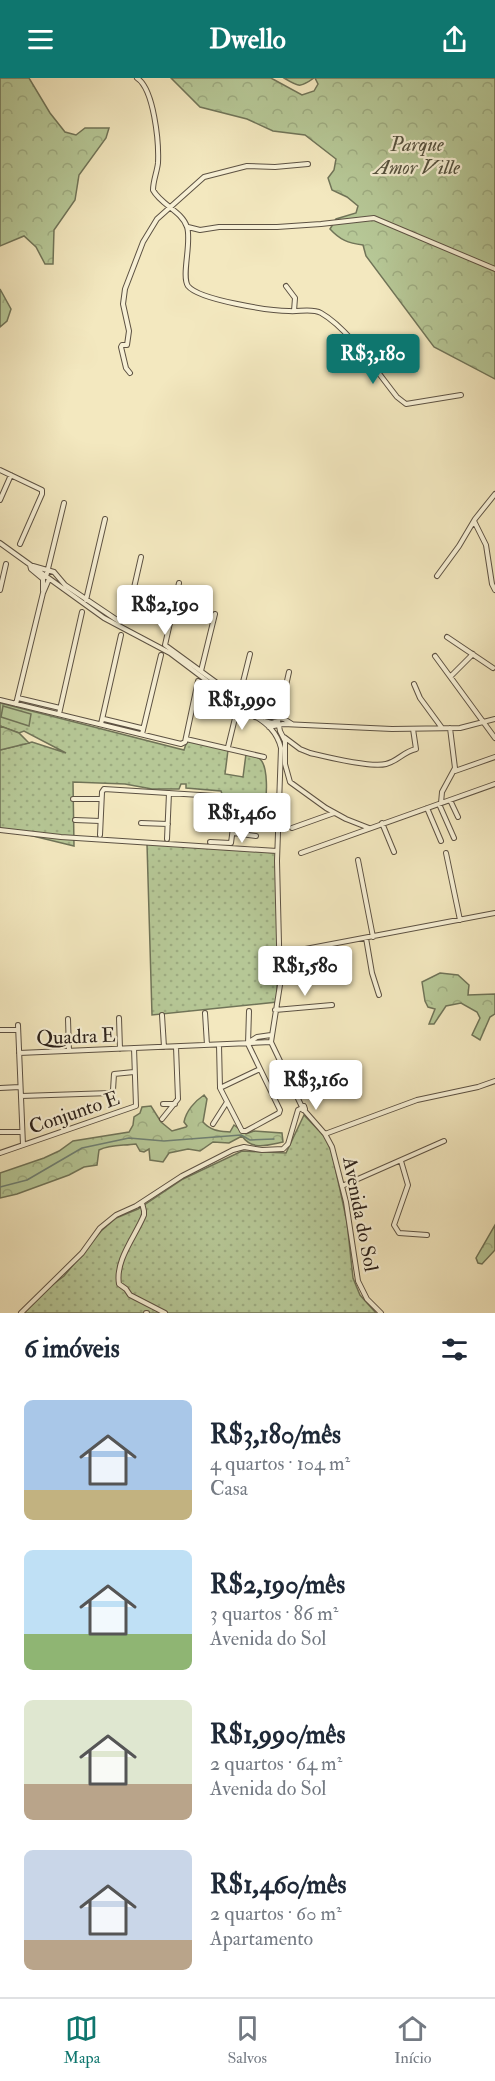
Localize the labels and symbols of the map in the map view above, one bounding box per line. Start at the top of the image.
park label: Parque Amor Ville [372,132,460,180]
pin: R$3,180 [318,334,428,385]
pin: R$2,190 [110,585,220,636]
pin: R$1,990 [187,680,297,731]
pin: R$1,460 [187,793,297,844]
pin: R$1,580 [250,946,360,997]
street label: Quadra E [36,1023,116,1050]
pin: R$3,160 [261,1060,371,1111]
street label: Conjunto E [25,1085,123,1140]
street label: Avenida do Sol [337,1154,384,1274]

